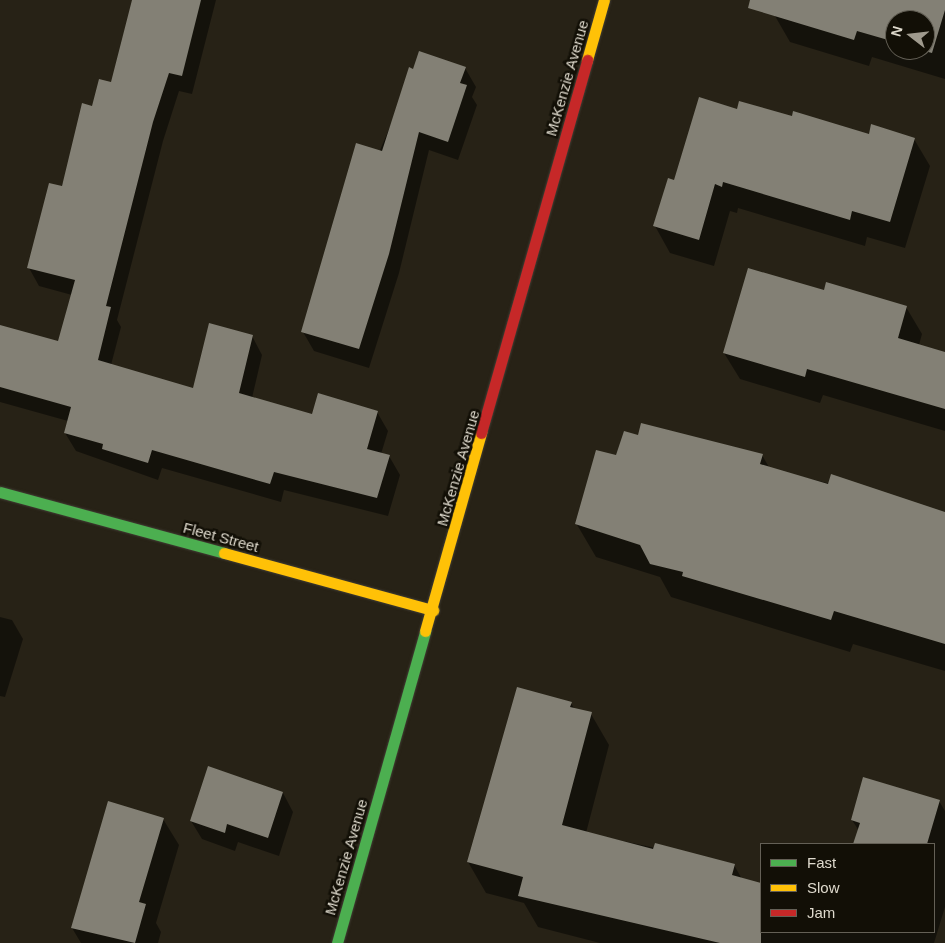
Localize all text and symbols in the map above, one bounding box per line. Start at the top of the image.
north arrow [885,10,935,60]
street label: McKenzie Avenue [542,18,592,138]
text: N [887,24,906,38]
street label: McKenzie Avenue [433,408,483,528]
street label: Fleet Street [181,518,261,556]
street label: McKenzie Avenue [321,797,371,917]
legend [760,843,935,933]
text: Fast [807,854,836,871]
text: Slow [807,879,840,896]
text: Jam [807,904,835,921]

